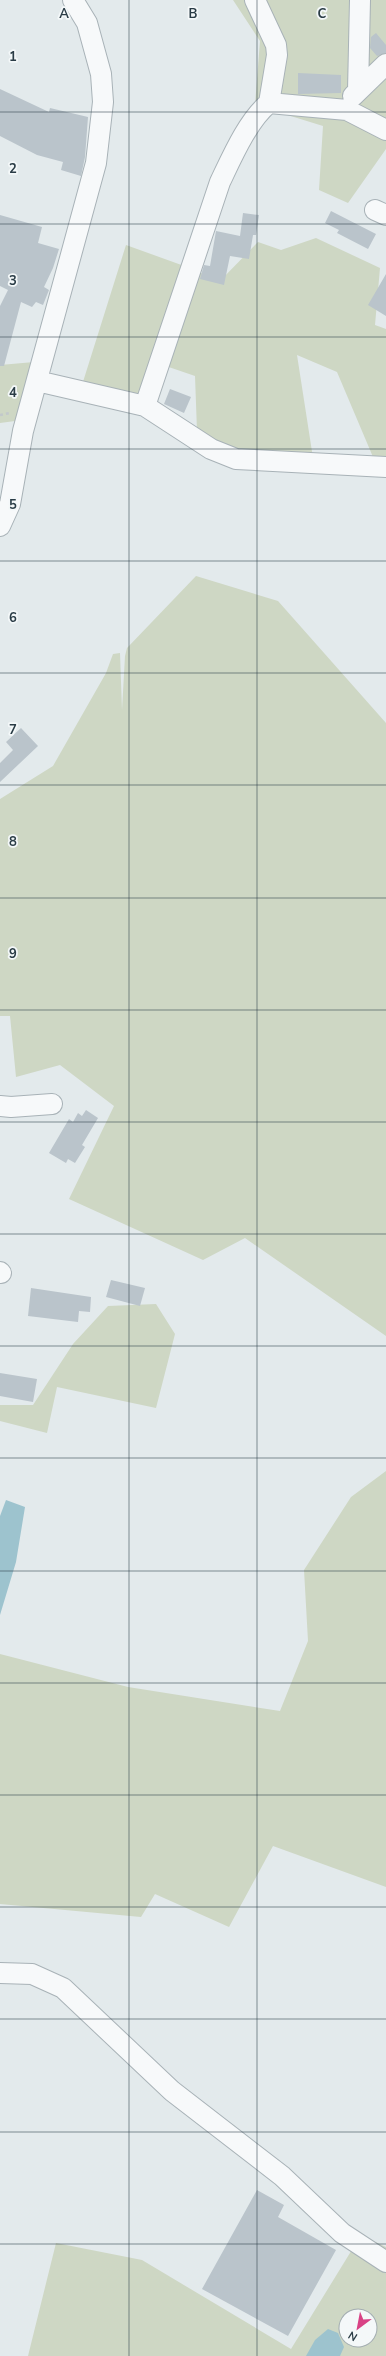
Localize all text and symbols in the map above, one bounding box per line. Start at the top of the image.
text: A [59,5,69,23]
text: B [189,5,198,23]
text: C [318,5,327,23]
text: 1 [9,48,17,66]
text: 2 [9,160,17,178]
text: 3 [9,272,17,290]
text: 4 [9,384,17,402]
text: 5 [9,496,17,514]
text: 6 [9,609,17,627]
text: 7 [9,721,17,739]
text: 8 [9,833,17,851]
text: 9 [9,945,17,963]
north arrow [338,2308,378,2348]
text: N [345,2328,360,2345]

